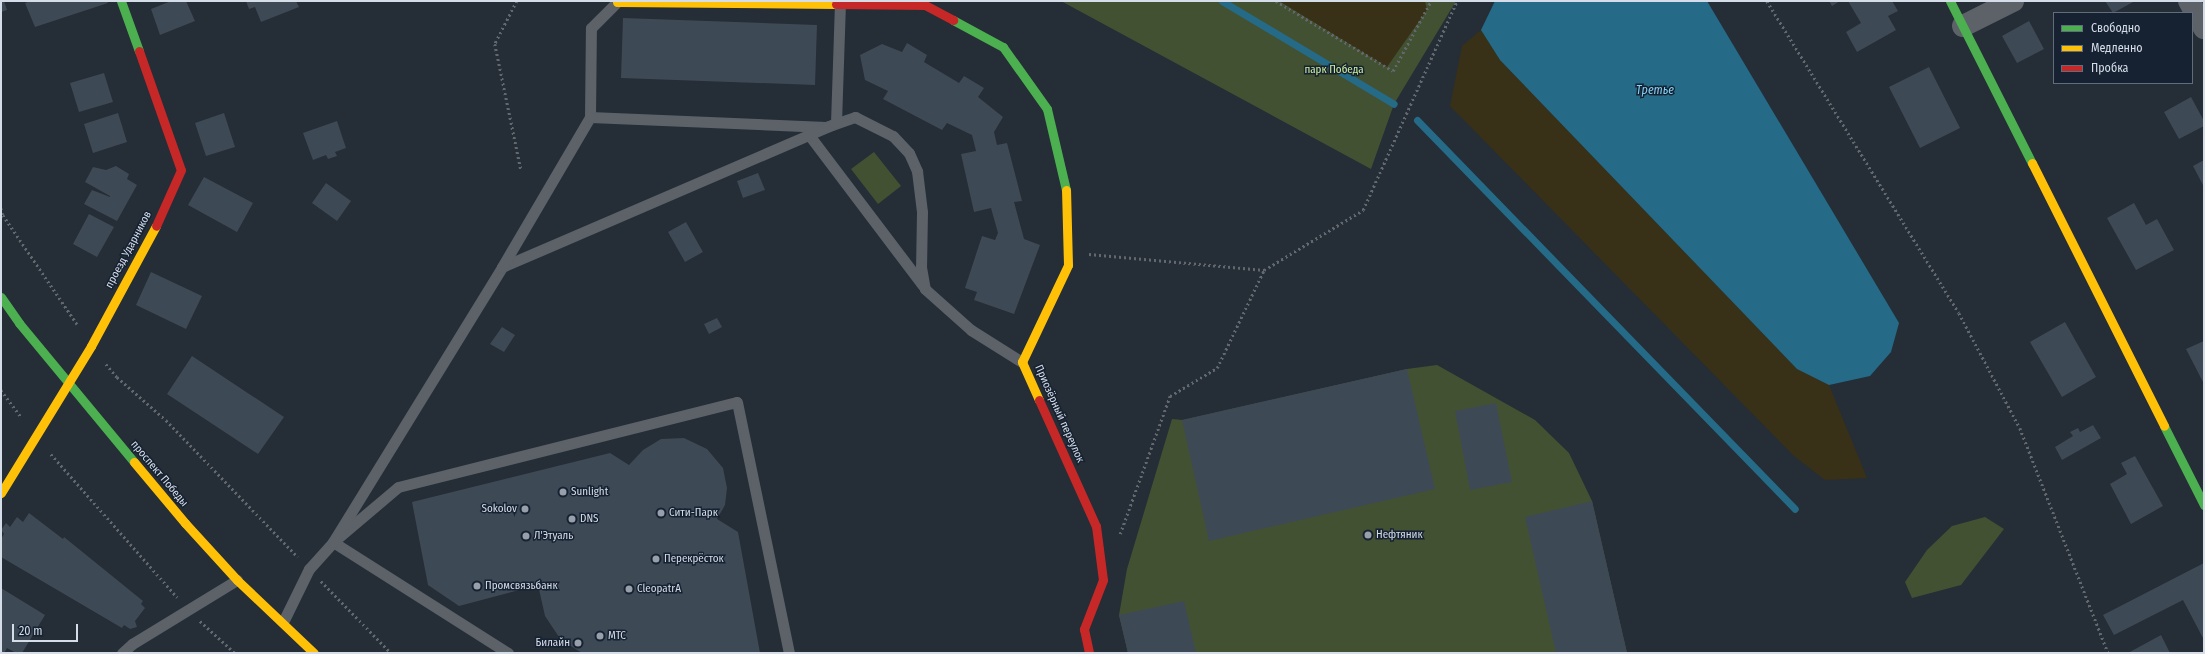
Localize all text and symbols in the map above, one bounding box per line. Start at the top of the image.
legend [2053,12,2193,84]
text: Свободно [2091,21,2140,35]
text: Медленно [2091,41,2143,55]
text: Пробка [2091,61,2129,75]
park label: парк Победa [1304,63,1364,77]
water label: Третье [1636,84,1674,98]
street label: проезд Ударников [103,209,155,291]
street label: Приозёрный переулок [1031,363,1087,465]
street label: проспект Победы [128,438,190,510]
place label: Sunlight [571,485,608,499]
marker: Sunlight [558,487,568,497]
place label: Sokolov [481,502,517,516]
marker: Sokolov [520,504,530,514]
place label: Сити-Парк [669,506,718,520]
marker: Сити-Парк [656,508,666,518]
place label: DNS [580,512,599,526]
marker: DNS [567,514,577,524]
place label: Нефтяник [1376,528,1423,542]
place label: Л'Этуаль [534,529,573,543]
marker: Нефтяник [1363,530,1373,540]
marker: Л'Этуаль [521,531,531,541]
place label: Перекрёсток [664,552,724,566]
marker: Перекрёсток [651,554,661,564]
place label: Промсвязьбанк [485,579,558,593]
marker: Промсвязьбанк [472,581,482,591]
place label: CleopatrA [637,582,681,596]
marker: CleopatrA [624,584,634,594]
scale bar [14,616,80,642]
text: 20 m [19,624,43,638]
place label: МТС [608,629,626,643]
marker: МТС [595,631,605,641]
place label: Билайн [536,636,570,650]
marker: Билайн [573,638,583,648]

